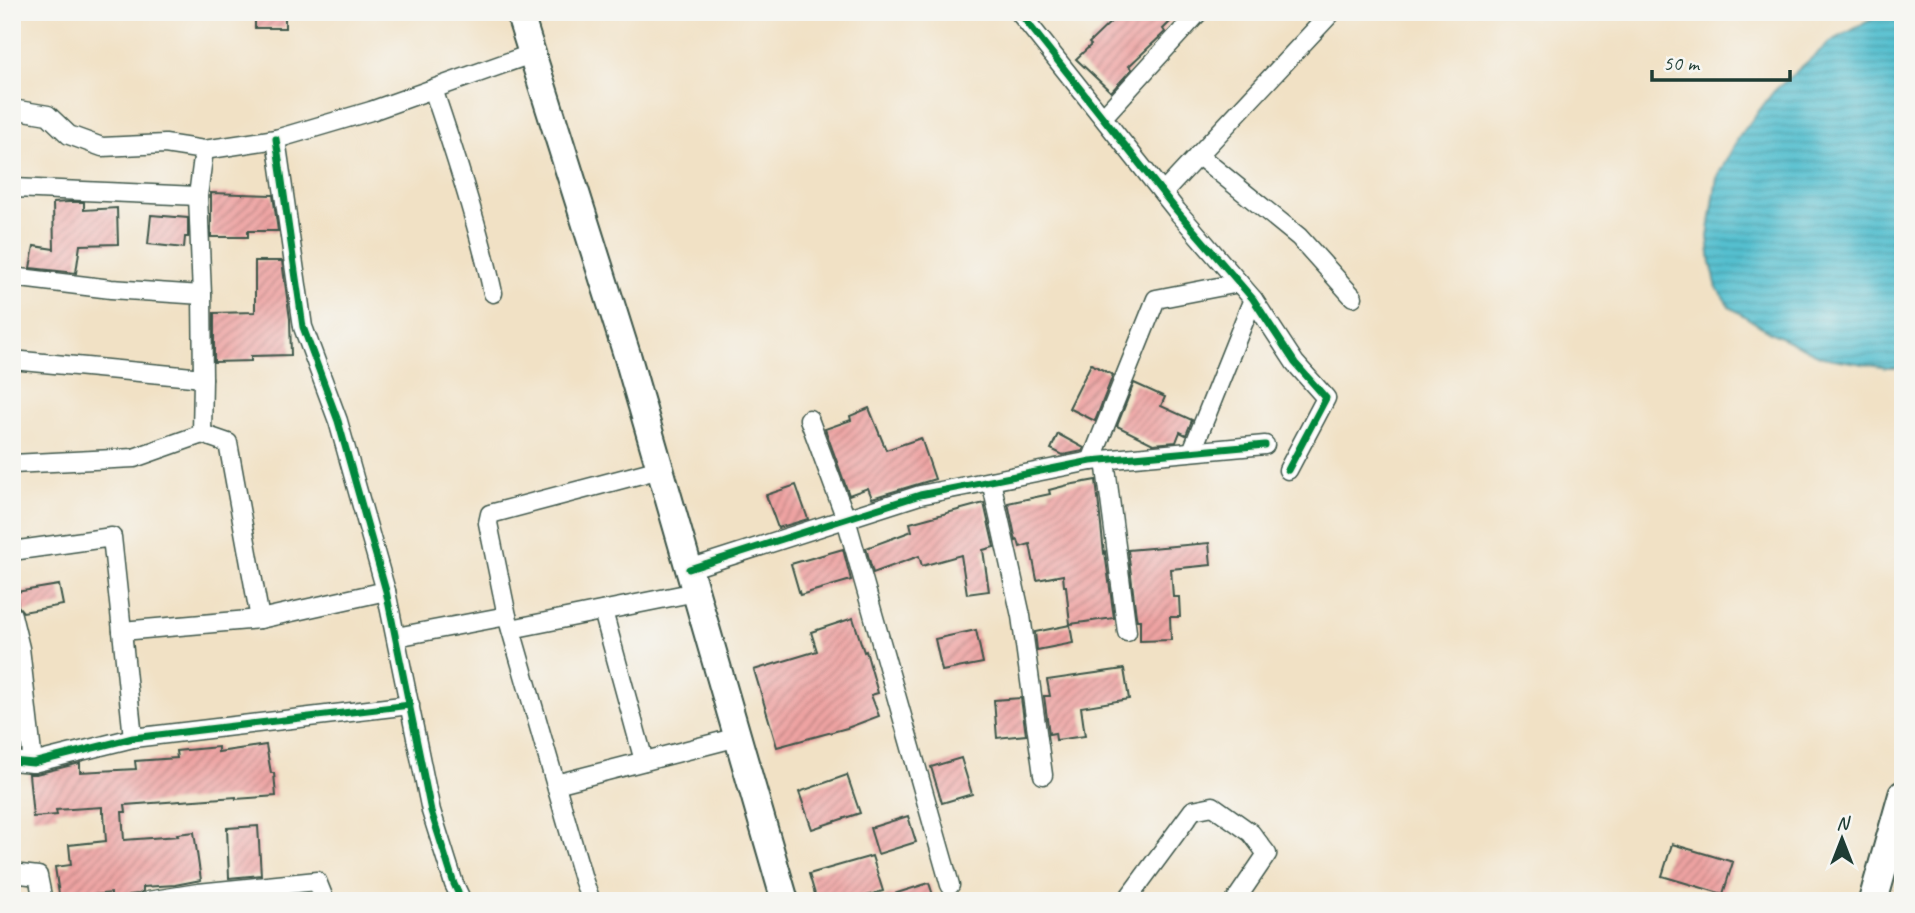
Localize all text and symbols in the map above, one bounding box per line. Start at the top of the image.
scale bar [1652,38,1791,82]
text: 50 m [1663,50,1701,76]
north arrow [1806,804,1876,874]
text: N [1836,811,1851,835]

